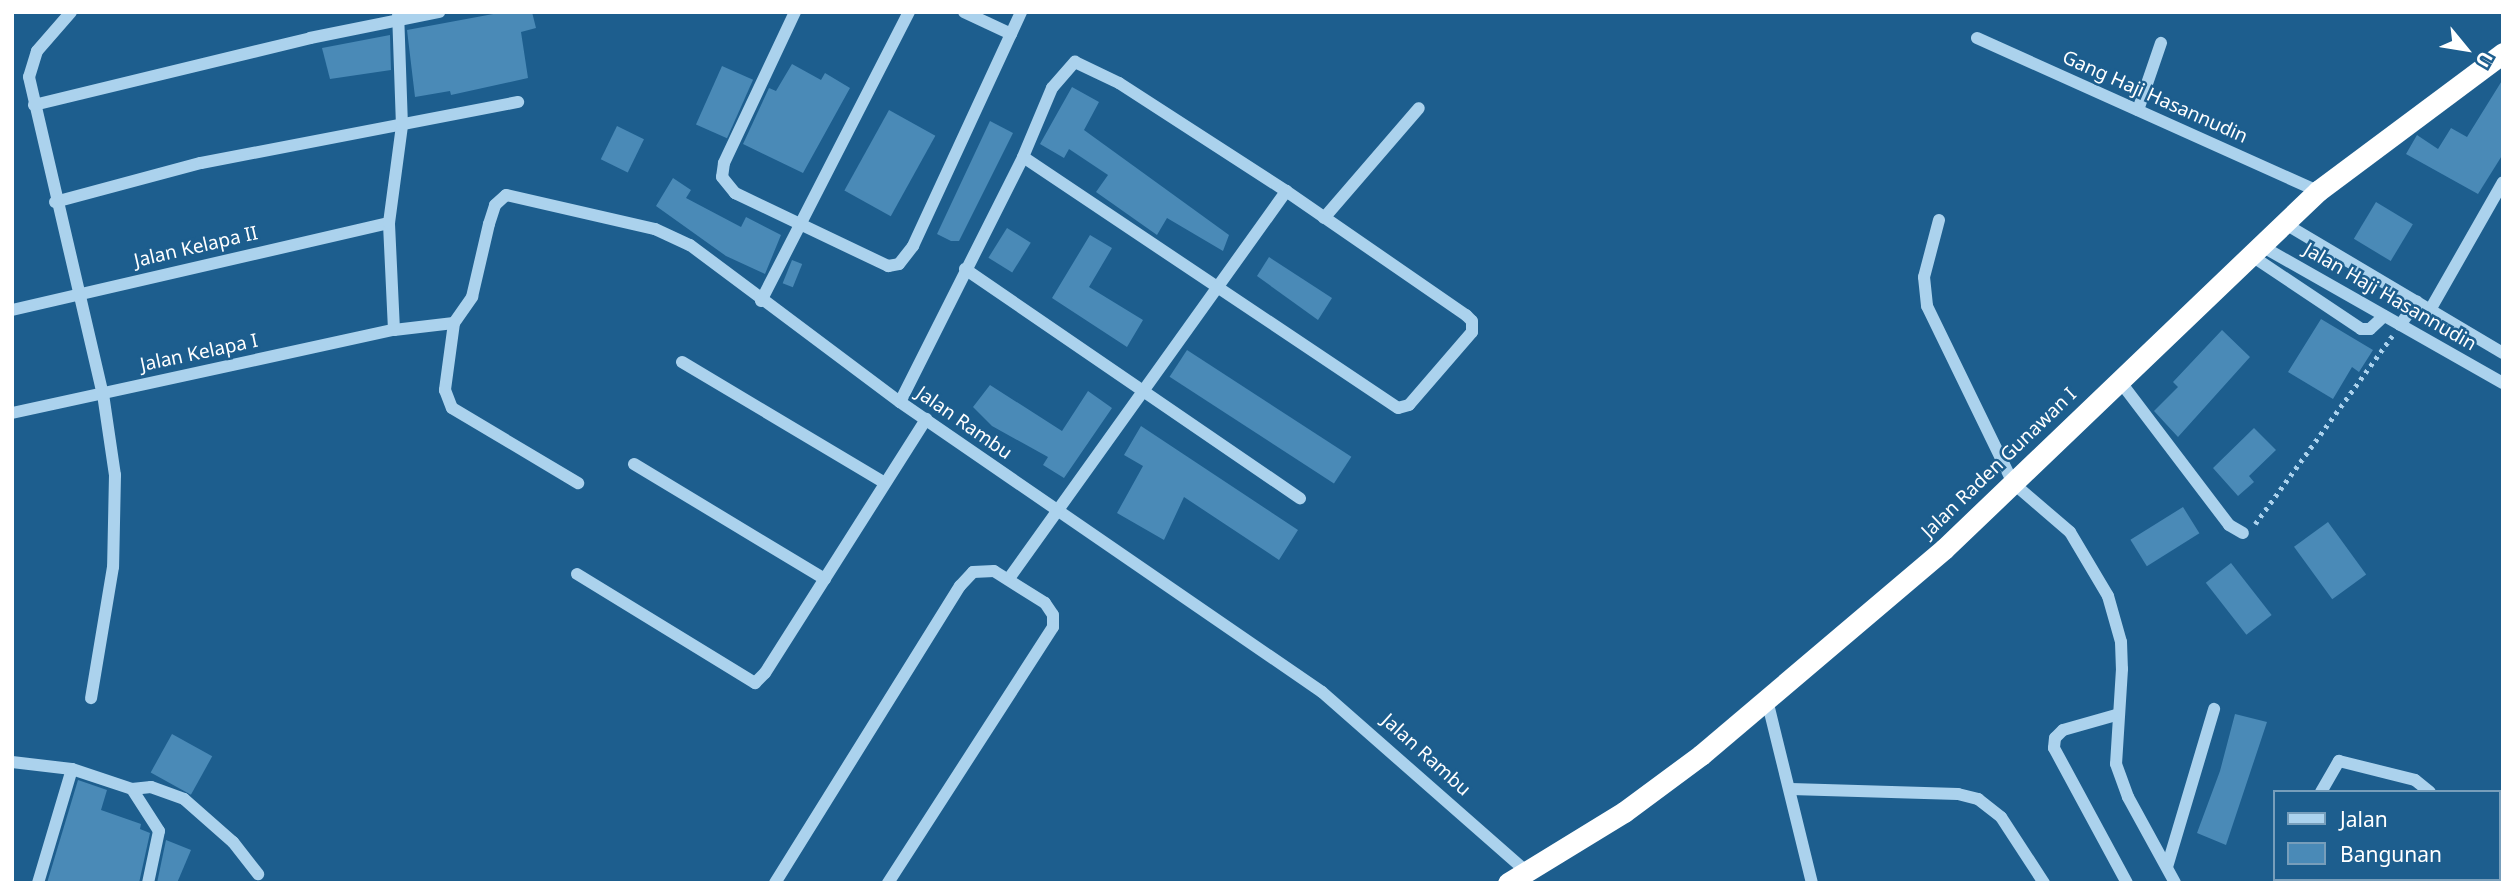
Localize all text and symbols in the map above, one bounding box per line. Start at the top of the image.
north arrow [2431,14,2501,84]
street label: Gang Haji Hasannudin [2059,46,2251,148]
text: U [2469,47,2499,72]
street label: Jalan Kelapa II [132,222,260,272]
street label: Jalan Haji Hasannudin [2300,238,2480,356]
street label: Jalan Kelapa I [138,329,260,377]
street label: Jalan Rambu [912,382,1016,464]
street label: Jalan Raden Gunawan I [1917,383,2081,543]
street label: Jalan Rambu [1377,709,1475,801]
legend [2274,790,2501,881]
text: Jalan [2340,805,2388,833]
text: Bangunan [2340,840,2442,868]

